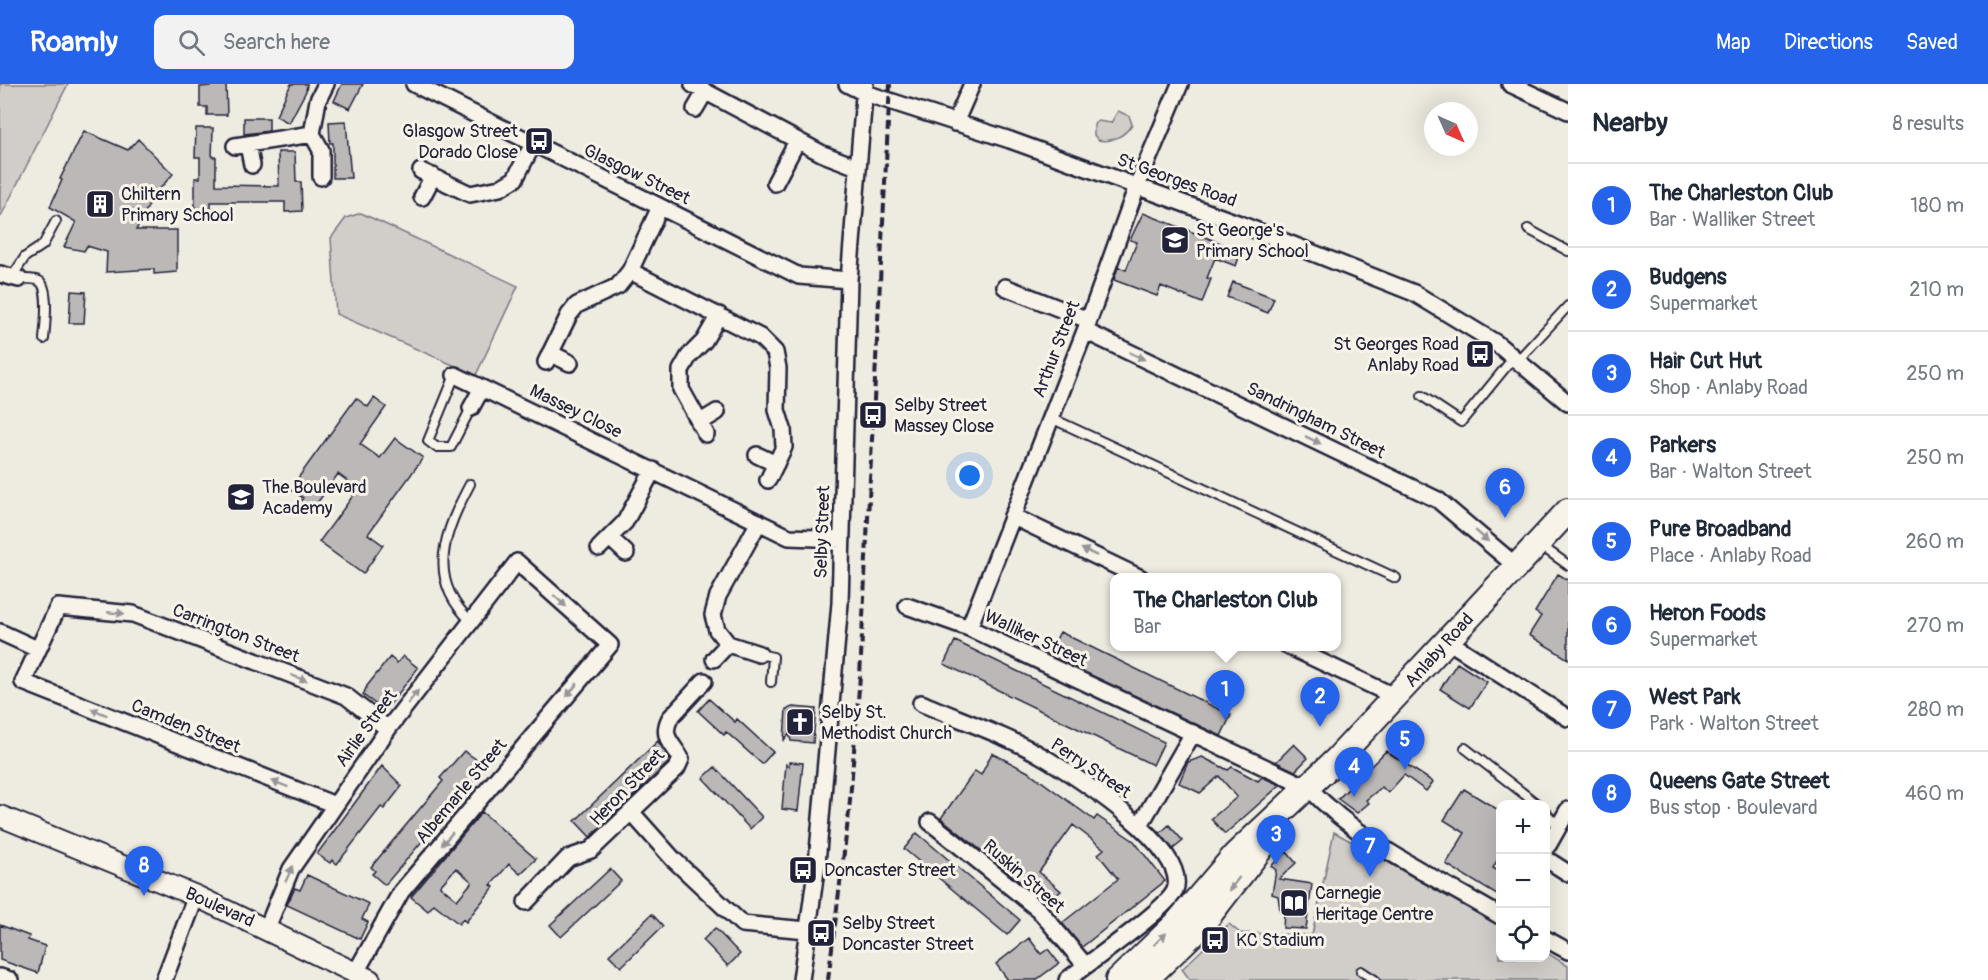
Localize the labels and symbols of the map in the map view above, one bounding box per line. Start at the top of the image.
north arrow [1424,102,1478,156]
place label: Glasgow Street Dorado Close [402,120,519,164]
bus stop icon: Glasgow Street Dorado Close [523,125,555,157]
street label: Glasgow Street [580,139,695,211]
street label: St Georges Road [1114,148,1240,213]
place label: Chiltern Primary School [121,183,234,227]
building icon: Chiltern Primary School [84,188,116,220]
place label: St George's Primary School [1196,219,1309,263]
school or university icon: St George's Primary School [1159,224,1191,256]
street label: Arthur Street [1027,297,1086,401]
place label: St Georges Road Anlaby Road [1333,333,1459,377]
bus stop icon: St Georges Road Anlaby Road [1464,338,1496,370]
one-way arrow [1129,352,1146,361]
street label: Sandringham Street [1243,377,1390,464]
street label: Massey Close [526,379,626,444]
place label: Selby Street Massey Close [894,394,994,438]
bus stop icon: Selby Street Massey Close [857,399,889,431]
one-way arrow [1305,436,1322,445]
your location [955,461,984,490]
pin: 6 [1486,468,1524,518]
place label: The Boulevard Academy [262,476,367,520]
school or university icon: The Boulevard Academy [225,481,257,513]
street label: Selby Street [809,484,836,579]
one-way arrow [1474,529,1489,542]
one-way arrow [1080,548,1097,557]
one-way arrow [552,594,567,607]
street label: Carrington Street [169,599,303,669]
street label: Walliker Street [981,605,1092,673]
one-way arrow [106,608,125,618]
street label: Anlaby Road [1400,608,1479,692]
pin: 1 [1206,670,1244,720]
one-way arrow [290,674,308,683]
pin: 2 [1300,678,1340,727]
one-way arrow [566,682,579,698]
street label: Airlie Street [331,684,403,772]
one-way arrow [406,689,419,705]
street label: Camden Street [128,694,245,759]
place label: Selby St. Methodist Church [821,701,952,745]
church icon: Selby St. Methodist Church [784,706,816,738]
one-way arrow [90,707,108,717]
pin: 5 [1386,720,1424,770]
street label: Perry Street [1046,733,1136,804]
street label: Albemarle Street [411,734,512,849]
street label: Heron Street [585,744,670,831]
pin: 4 [1334,748,1374,797]
one-way arrow [271,779,289,788]
pin: 3 [1256,816,1296,865]
pin: 7 [1350,828,1390,877]
one-way arrow [440,831,453,847]
street label: Ruskin Street [978,835,1070,919]
pin: 8 [124,846,164,896]
bus stop icon: Doncaster Street [787,854,819,886]
place label: Doncaster Street [824,859,957,882]
one-way arrow [285,866,294,883]
one-way arrow [1227,876,1240,892]
street label: Boulevard [182,882,258,933]
place label: Carnegie Heritage Centre [1315,882,1434,926]
library icon: Carnegie Heritage Centre [1278,887,1310,919]
place label: Selby Street Doncaster Street [842,912,975,956]
bus stop icon: Selby Street Doncaster Street [805,917,837,949]
bus stop icon: KC Stadium [1199,924,1231,956]
place label: KC Stadium [1236,929,1325,952]
one-way arrow [1153,933,1167,947]

